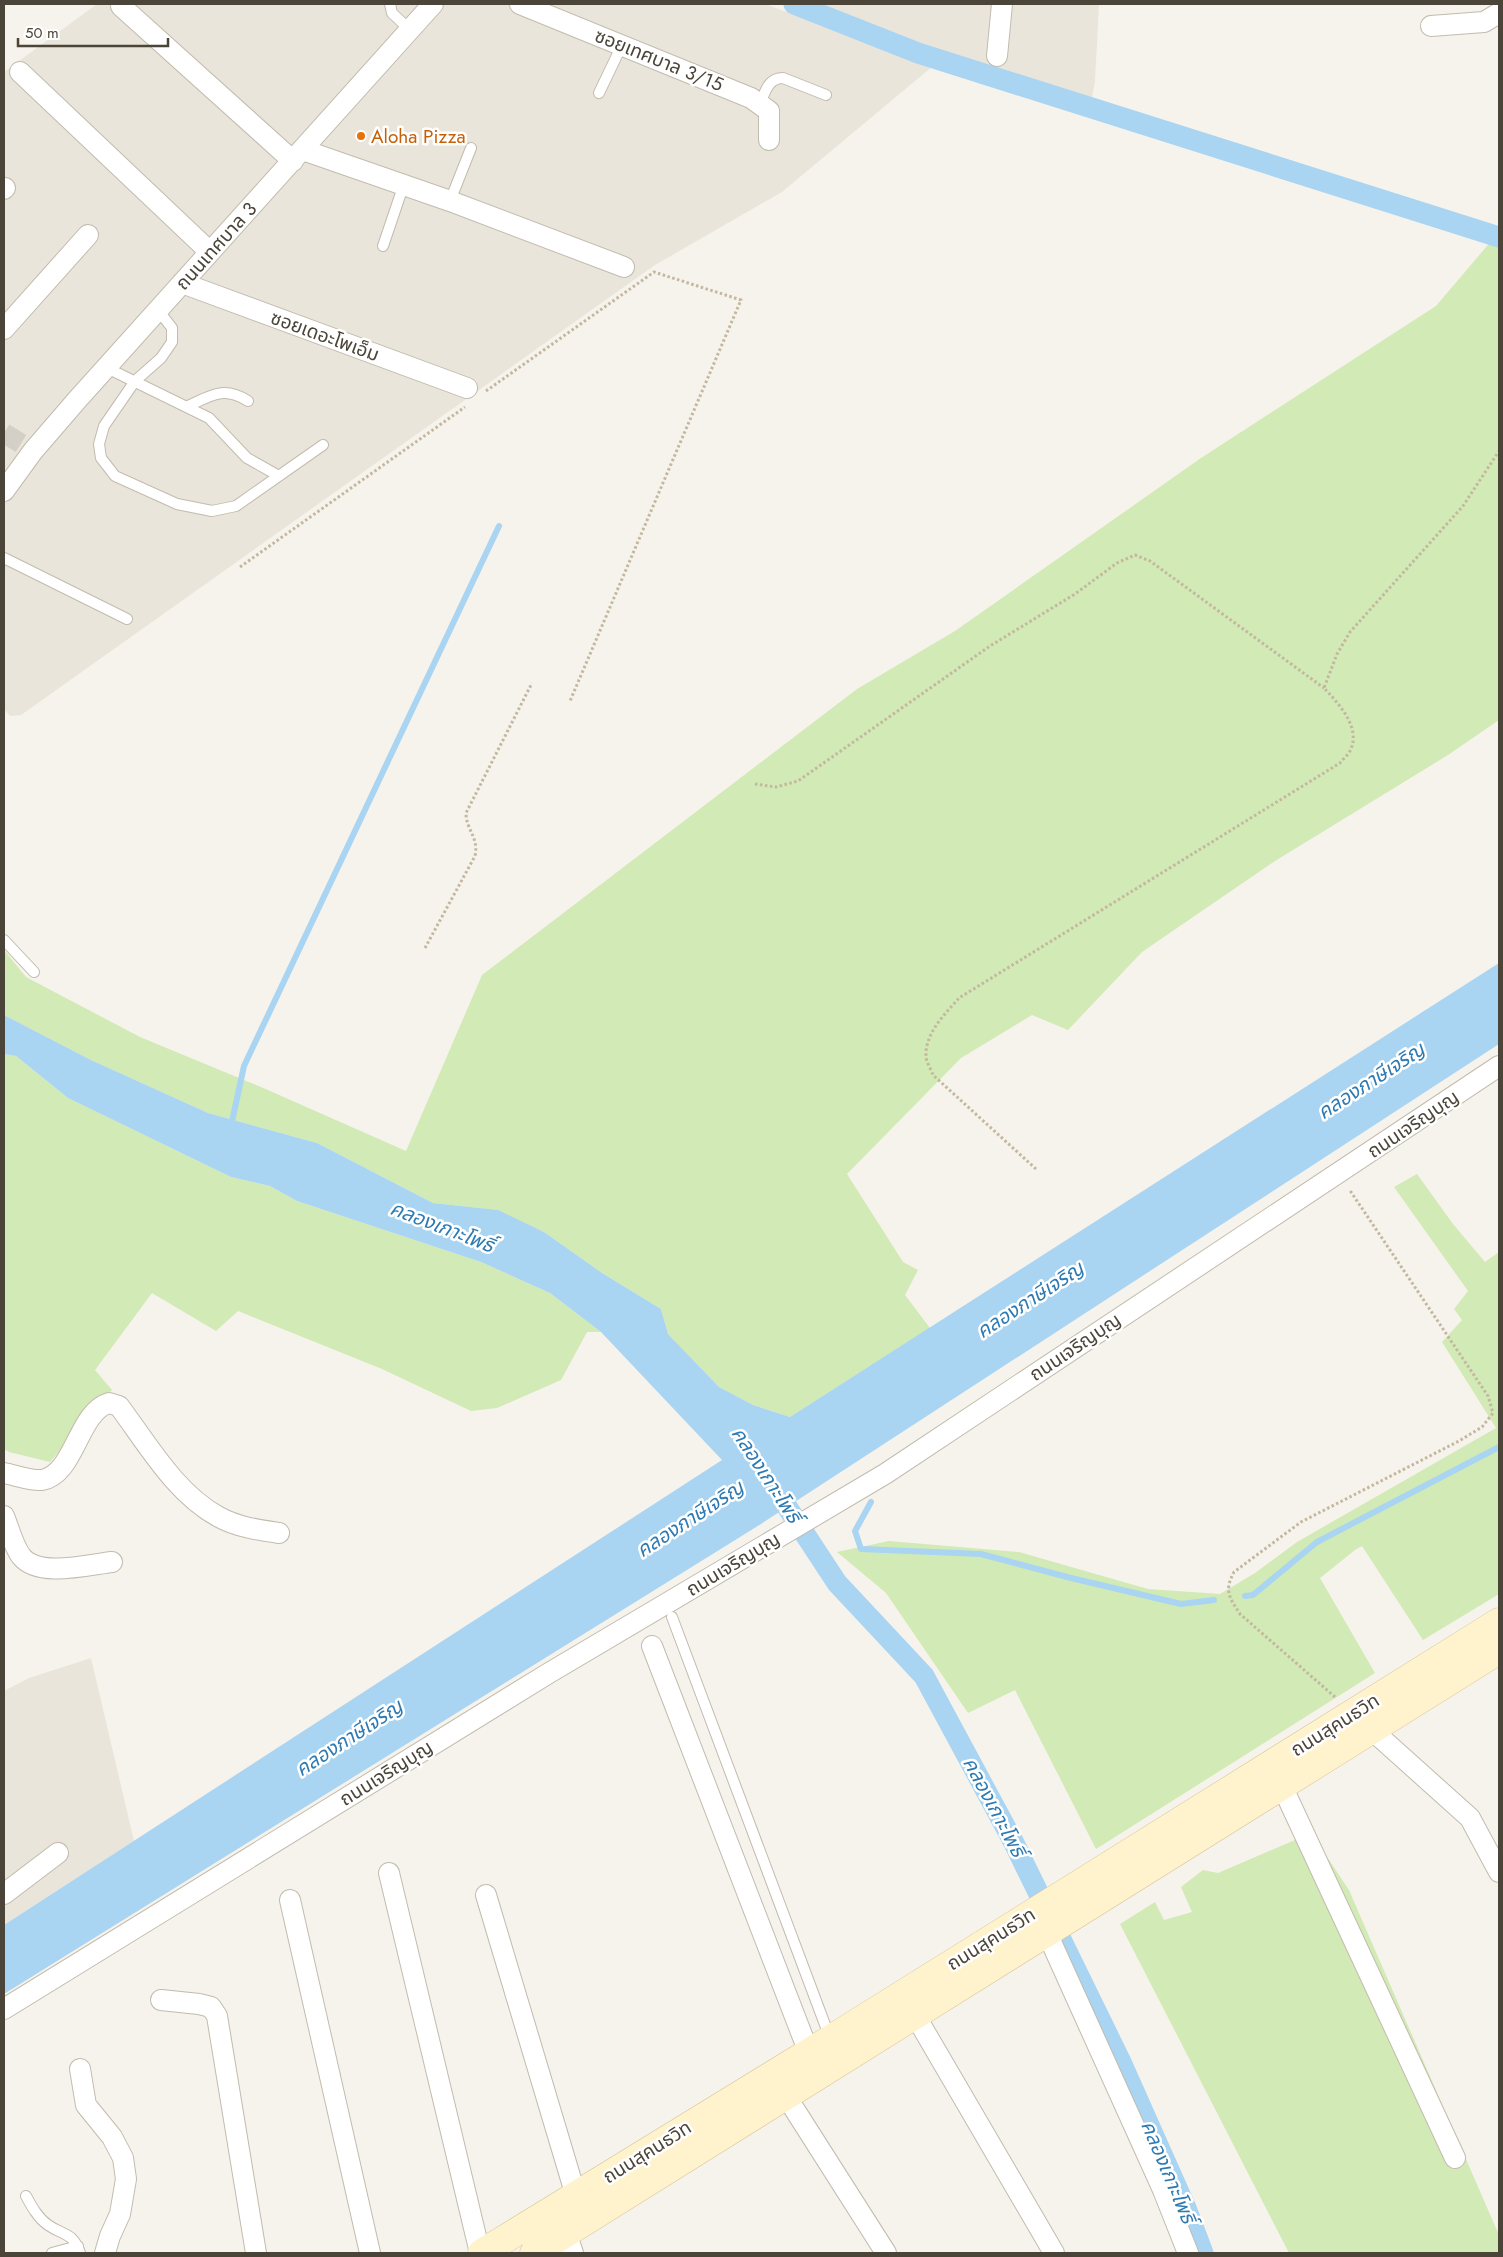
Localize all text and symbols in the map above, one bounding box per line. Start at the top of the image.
scale bar [18,15,168,47]
text: 50 m [25,22,59,44]
street label: ซอยเทศบาล 3/15 [591,22,727,98]
place label: Aloha Pizza [371,123,466,150]
marker: Aloha Pizza [355,130,367,142]
street label: ถนนเทศบาล 3 [169,196,263,296]
street label: ซอยเดอะโพเอ็ม [267,304,383,368]
water label: คลองภาษีเจริญ [1312,1034,1432,1127]
street label: ถนนเจริญบุญ [1362,1083,1464,1165]
water label: คลองเกาะโพธิ์ [386,1194,503,1262]
water label: คลองภาษีเจริญ [971,1253,1091,1346]
street label: ถนนเจริญบุญ [1024,1306,1126,1388]
water label: คลองเกาะโพธิ์ [724,1421,811,1533]
water label: คลองภาษีเจริญ [631,1472,751,1565]
street label: ถนนเจริญบุญ [681,1525,785,1603]
street label: ถนนสุคนธวิท [1285,1687,1385,1763]
water label: คลองภาษีเจริญ [290,1691,410,1784]
street label: ถนนเจริญบุญ [334,1734,438,1812]
water label: คลองเกาะโพธิ์ [956,1752,1035,1867]
street label: ถนนสุคนธวิท [941,1901,1041,1977]
street label: ถนนสุคนธวิท [597,2114,697,2190]
water label: คลองเกาะโพธิ์ [1133,2116,1205,2233]

